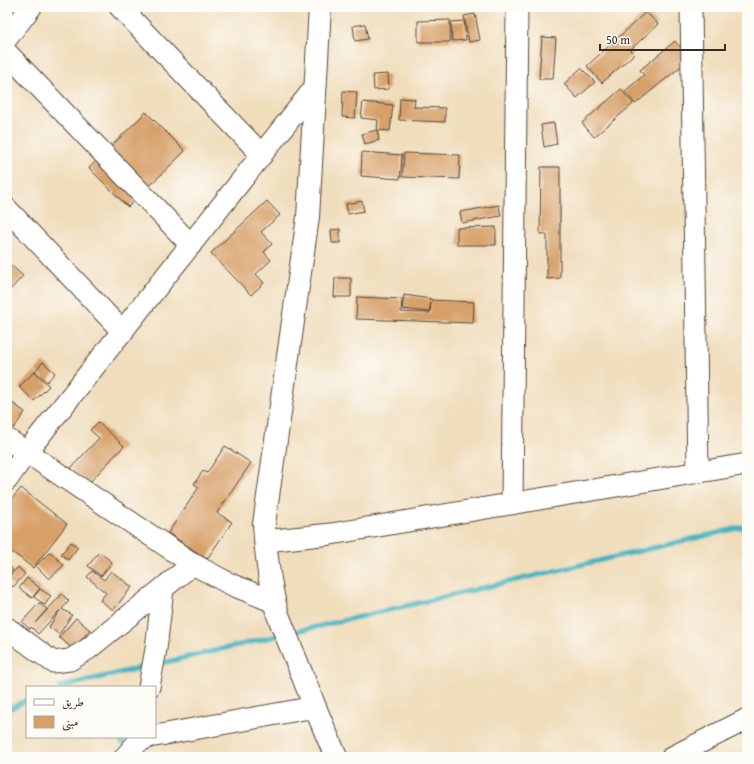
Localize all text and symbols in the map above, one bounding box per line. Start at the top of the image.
scale bar [600,26,725,52]
text: 50 m [606,31,630,48]
legend [26,686,156,738]
text: طريق [62,693,84,710]
text: مبنى [62,713,78,731]

